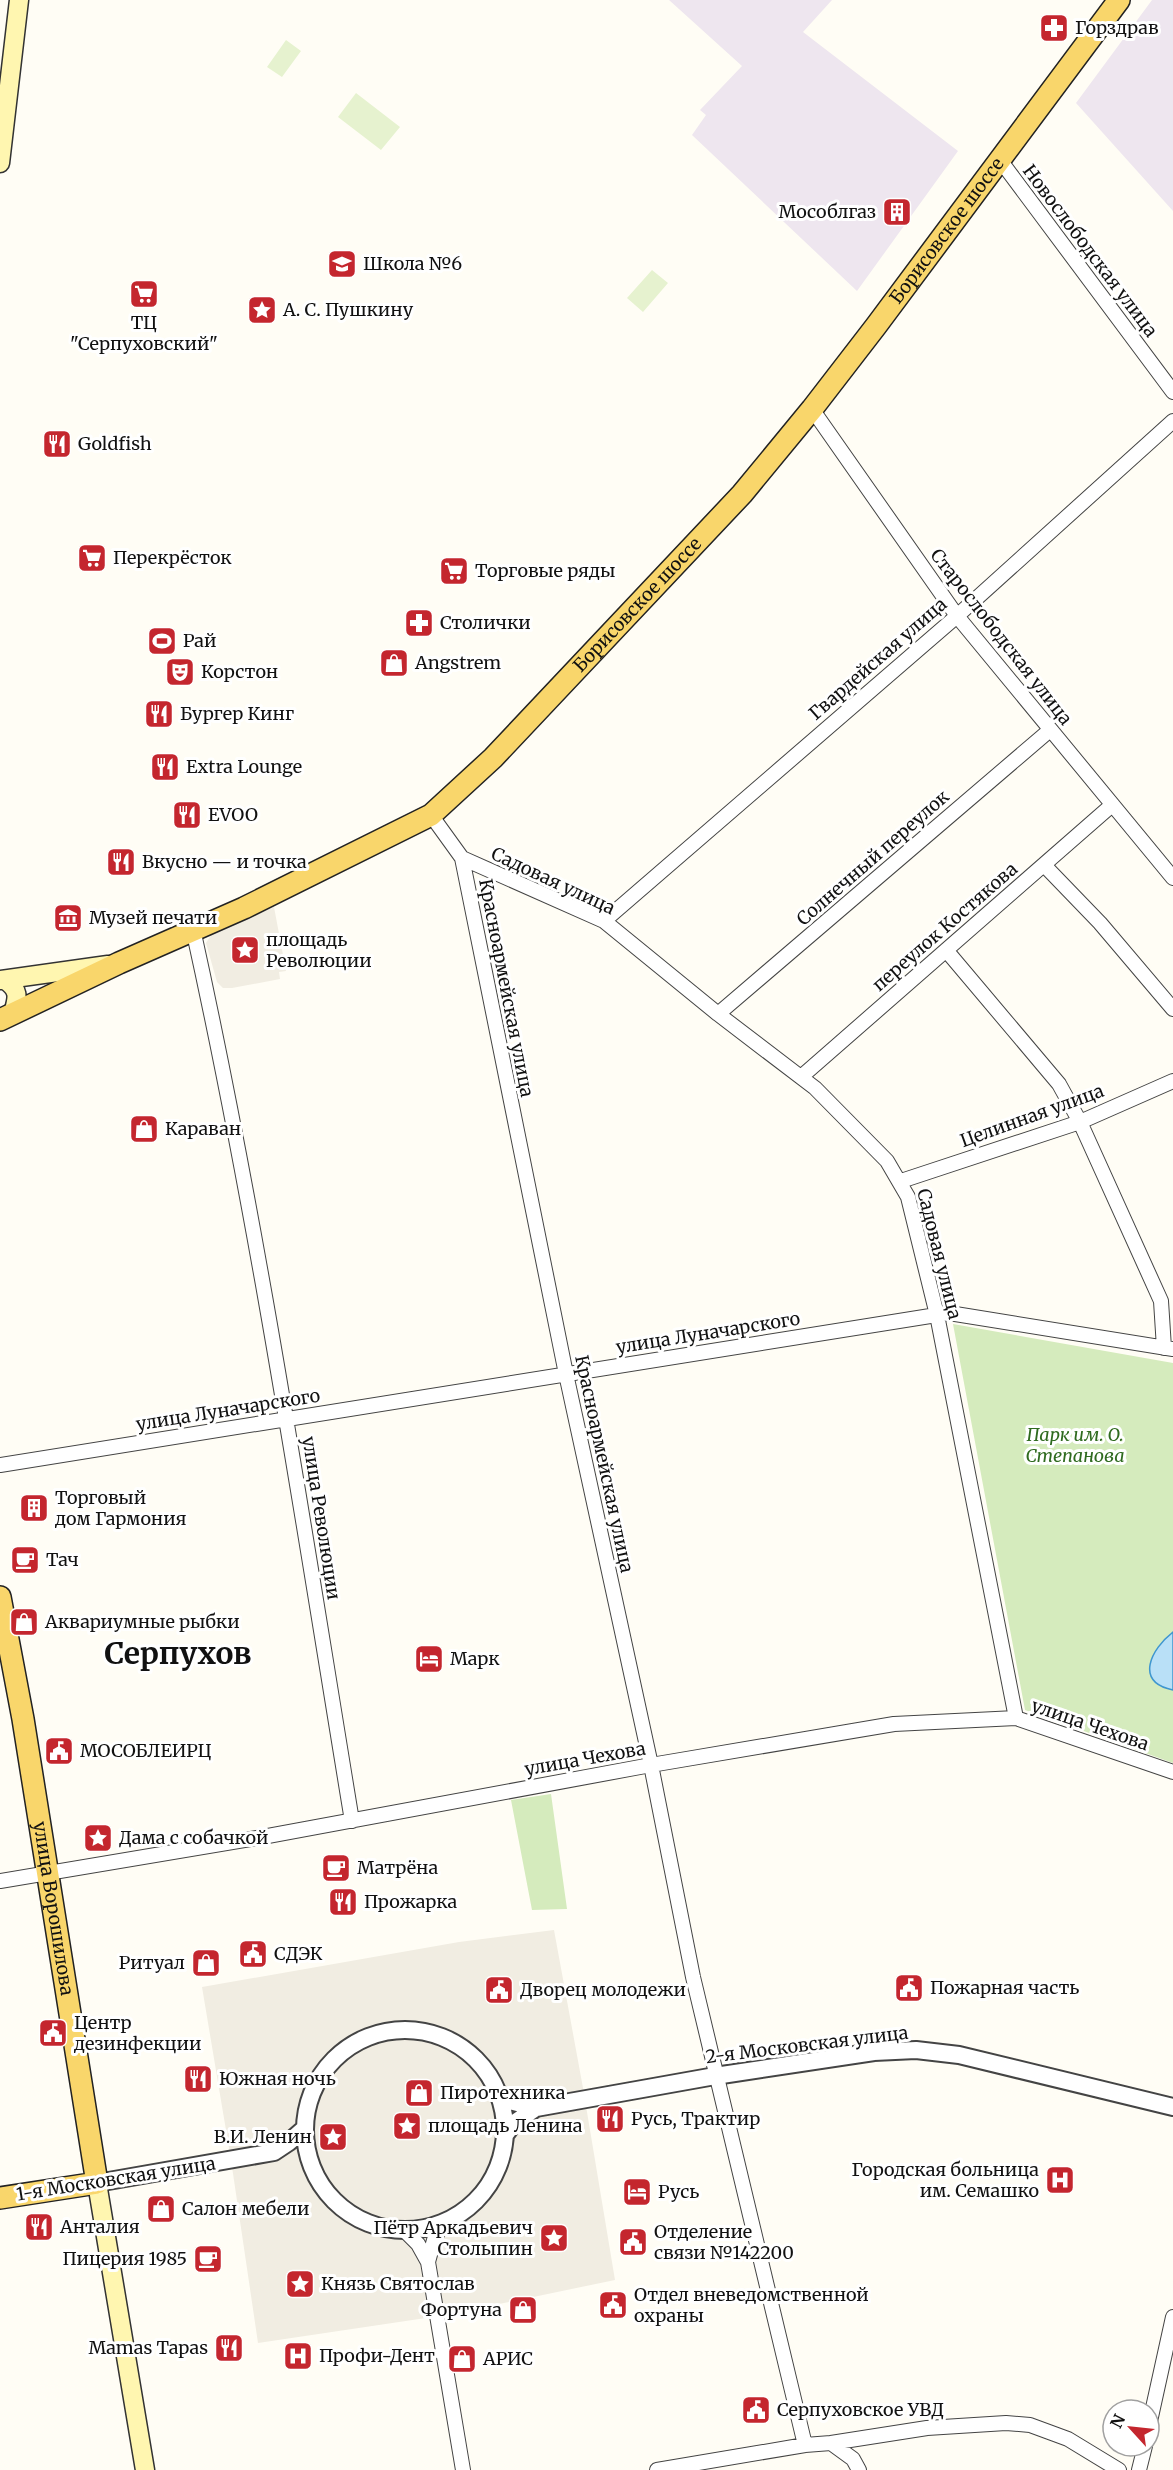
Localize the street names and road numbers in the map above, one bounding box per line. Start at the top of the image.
street label: Борисовское шоссе [884,153,1009,308]
street label: Новослободская улица [1018,160,1163,342]
street label: Борисовское шоссе [568,532,706,677]
street label: Старослободская улица [925,544,1078,730]
street label: Гвардейская улица [804,592,952,725]
street label: Солнечный переулок [792,785,954,930]
street label: Садовая улица [488,842,619,919]
street label: переулок Костякова [867,857,1022,996]
street label: Красноармейская улица [474,877,539,1099]
street label: Целинная улица [957,1079,1107,1152]
street label: Садовая улица [912,1186,967,1322]
street label: улица Луначарского [614,1307,802,1358]
street label: Красноармейская улица [570,1353,639,1575]
street label: улица Луначарского [134,1384,322,1435]
street label: улица Революции [297,1435,346,1601]
street label: улица Чехова [1028,1694,1152,1755]
street label: улица Чехова [523,1736,648,1780]
street label: улица Ворошилова [29,1820,79,1997]
street label: 2-я Московская улица [704,2021,910,2068]
street label: 1-я Московская улица [15,2151,217,2206]

